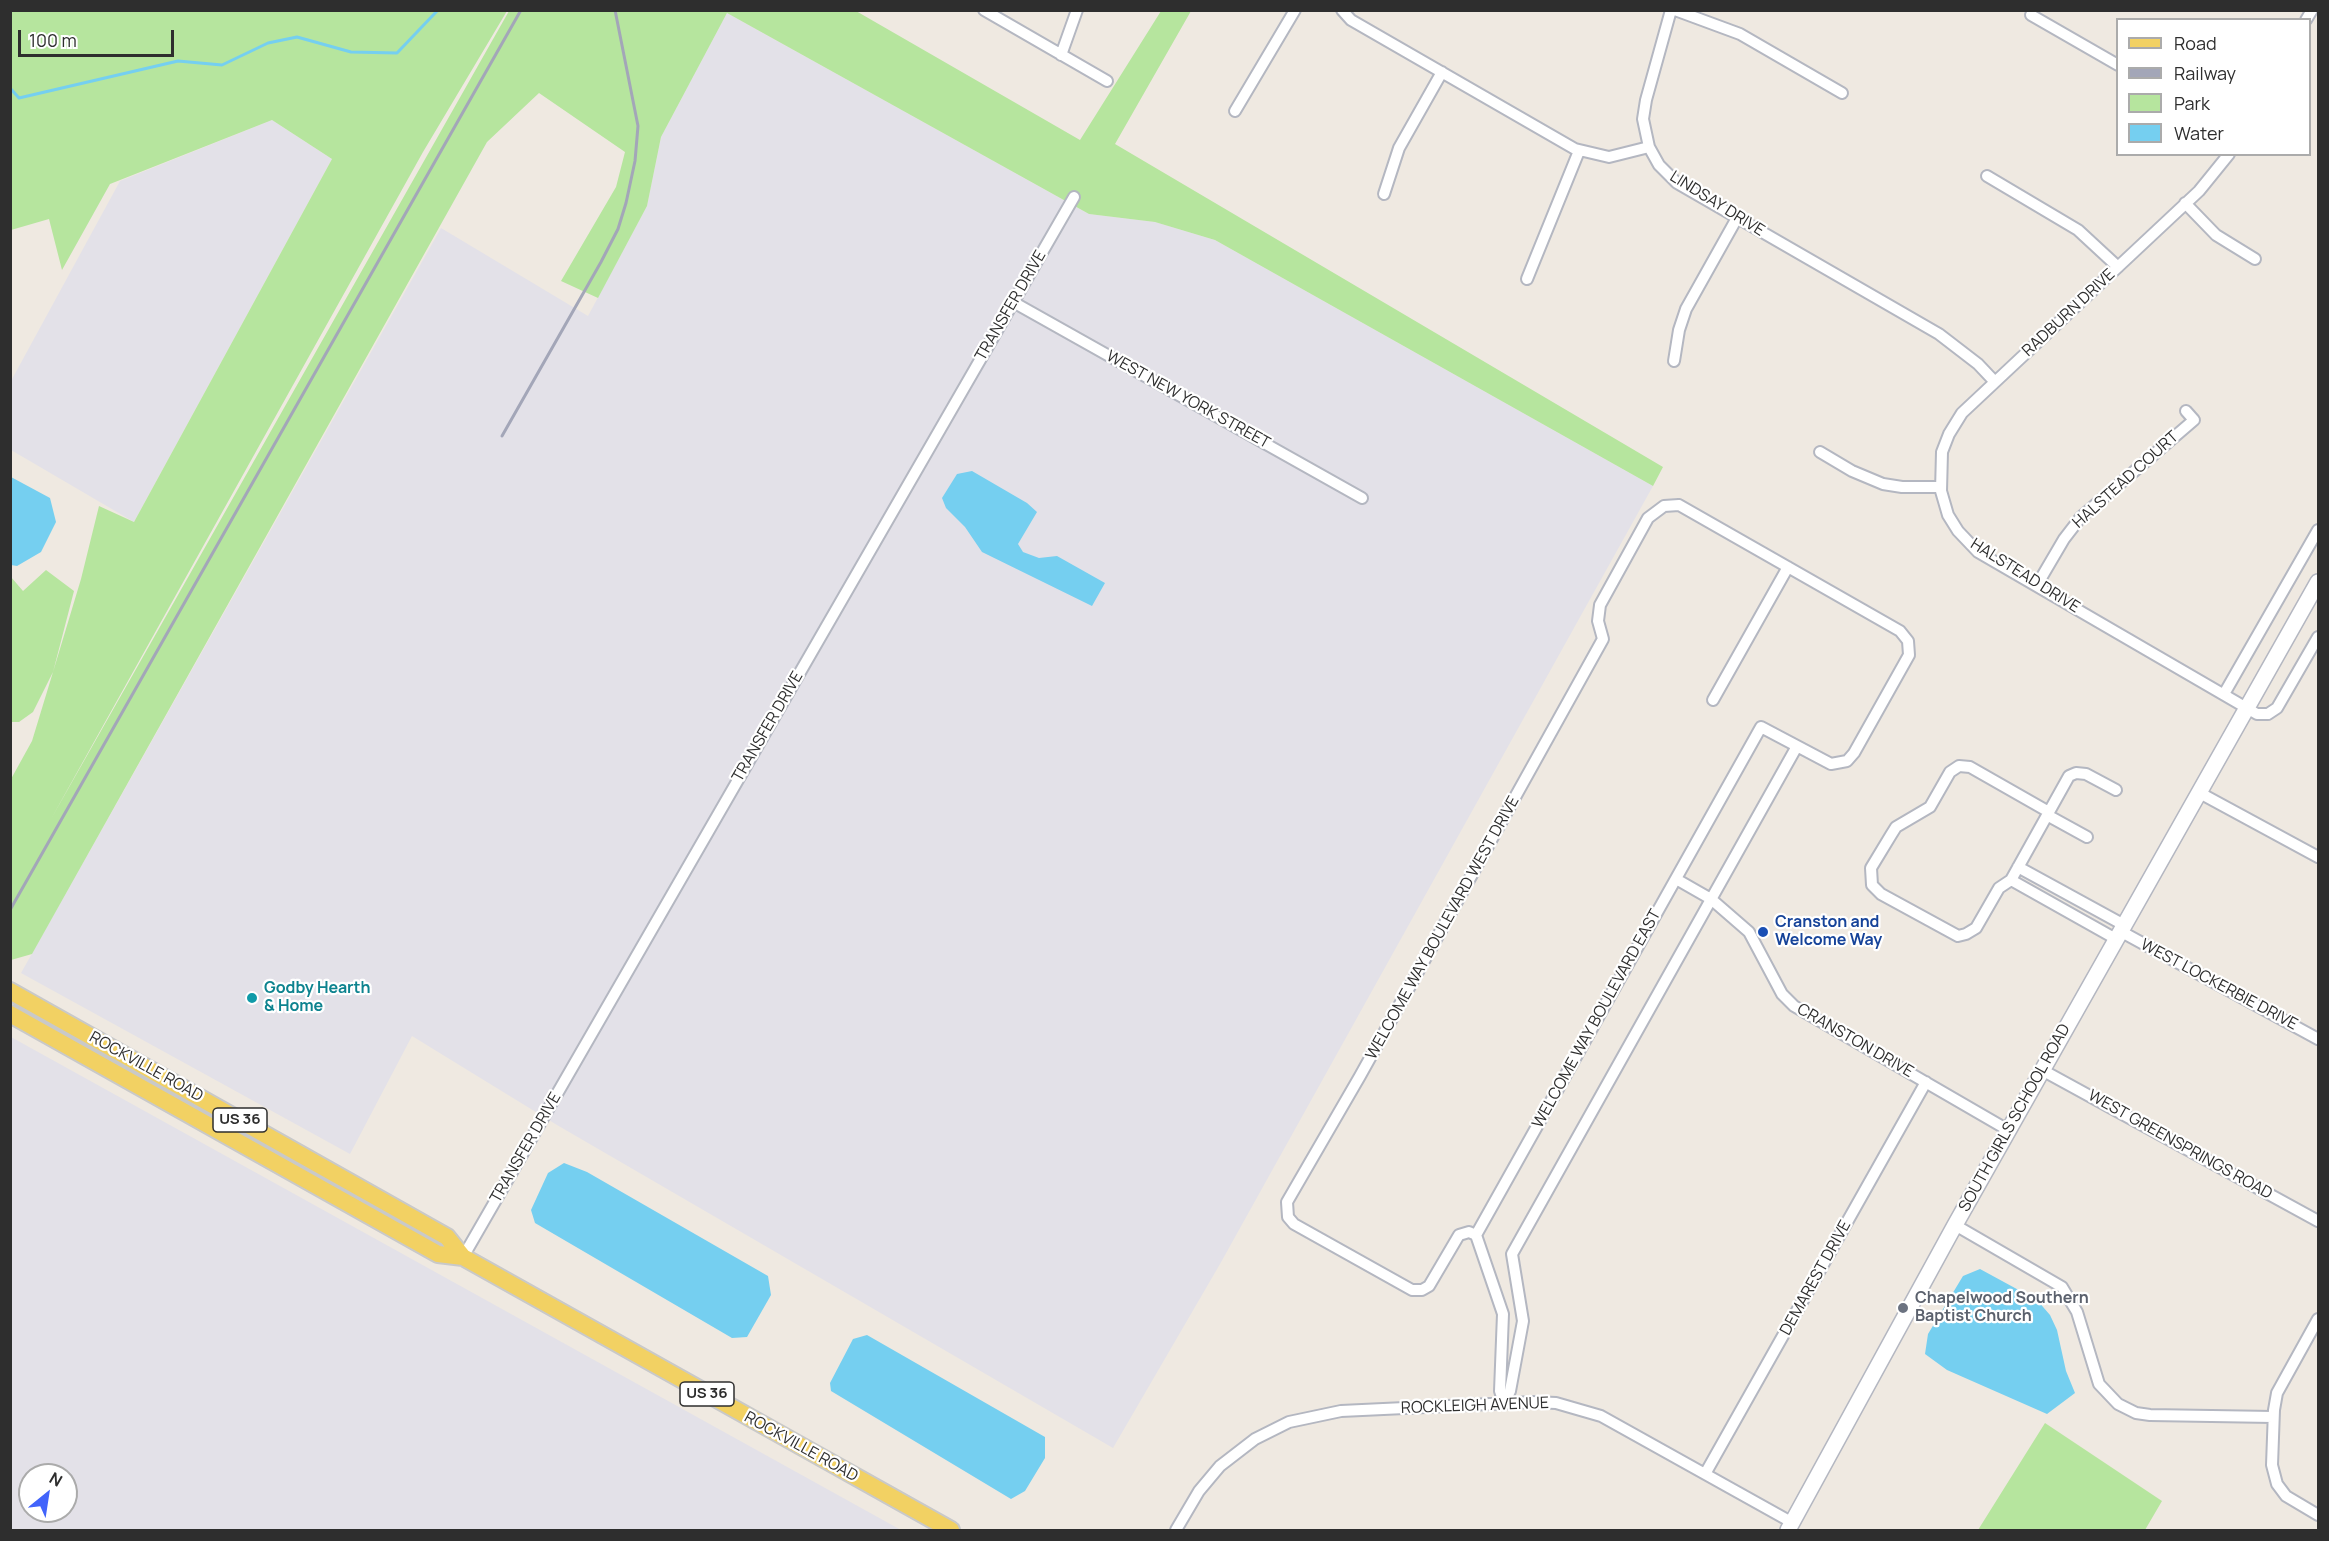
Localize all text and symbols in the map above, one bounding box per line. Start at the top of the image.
scale bar [21,18,177,56]
legend [2116,18,2311,156]
text: 100 m [29,28,77,52]
text: Road [2174,31,2217,55]
text: Railway [2174,61,2236,85]
text: Park [2174,91,2210,115]
text: Water [2174,121,2224,145]
street label: LINDSAY DRIVE [1666,167,1768,241]
street label: TRANSFER DRIVE [972,247,1050,365]
street label: RADBURN DRIVE [2019,265,2119,361]
street label: WEST NEW YORK STREET [1103,347,1273,453]
street label: HALSTEAD COURT [2069,427,2183,533]
street label: HALSTEAD DRIVE [1967,535,2083,617]
street label: TRANSFER DRIVE [729,668,807,786]
street label: WELCOME WAY BOULEVARD WEST DRIVE [1362,793,1524,1063]
street label: WELCOME WAY BOULEVARD EAST [1529,906,1665,1132]
place label: Cranston and Welcome Way [1775,913,1882,951]
marker: Cranston and Welcome Way [1756,925,1770,939]
street label: WEST LOCKERBIE DRIVE [2137,935,2301,1035]
place label: Godby Hearth & Home [264,979,370,1017]
marker: Godby Hearth & Home [245,991,259,1005]
street label: CRANSTON DRIVE [1793,1000,1917,1082]
street label: SOUTH GIRLS SCHOOL ROAD [1955,1021,2075,1215]
street label: ROCKVILLE ROAD [86,1028,206,1106]
street label: WEST GREENSPRINGS ROAD [2085,1086,2275,1204]
street label: TRANSFER DRIVE [487,1089,565,1207]
road number: US 36 [213,1108,267,1132]
street label: DEMAREST DRIVE [1777,1217,1855,1339]
place label: Chapelwood Southern Baptist Church [1915,1289,2089,1327]
marker: Chapelwood Southern Baptist Church [1896,1301,1910,1315]
road number: US 36 [680,1382,734,1406]
street label: ROCKLEIGH AVENUE [1401,1394,1549,1418]
street label: ROCKVILLE ROAD [741,1408,861,1486]
north arrow [18,1463,78,1523]
text: N [46,1467,66,1492]

